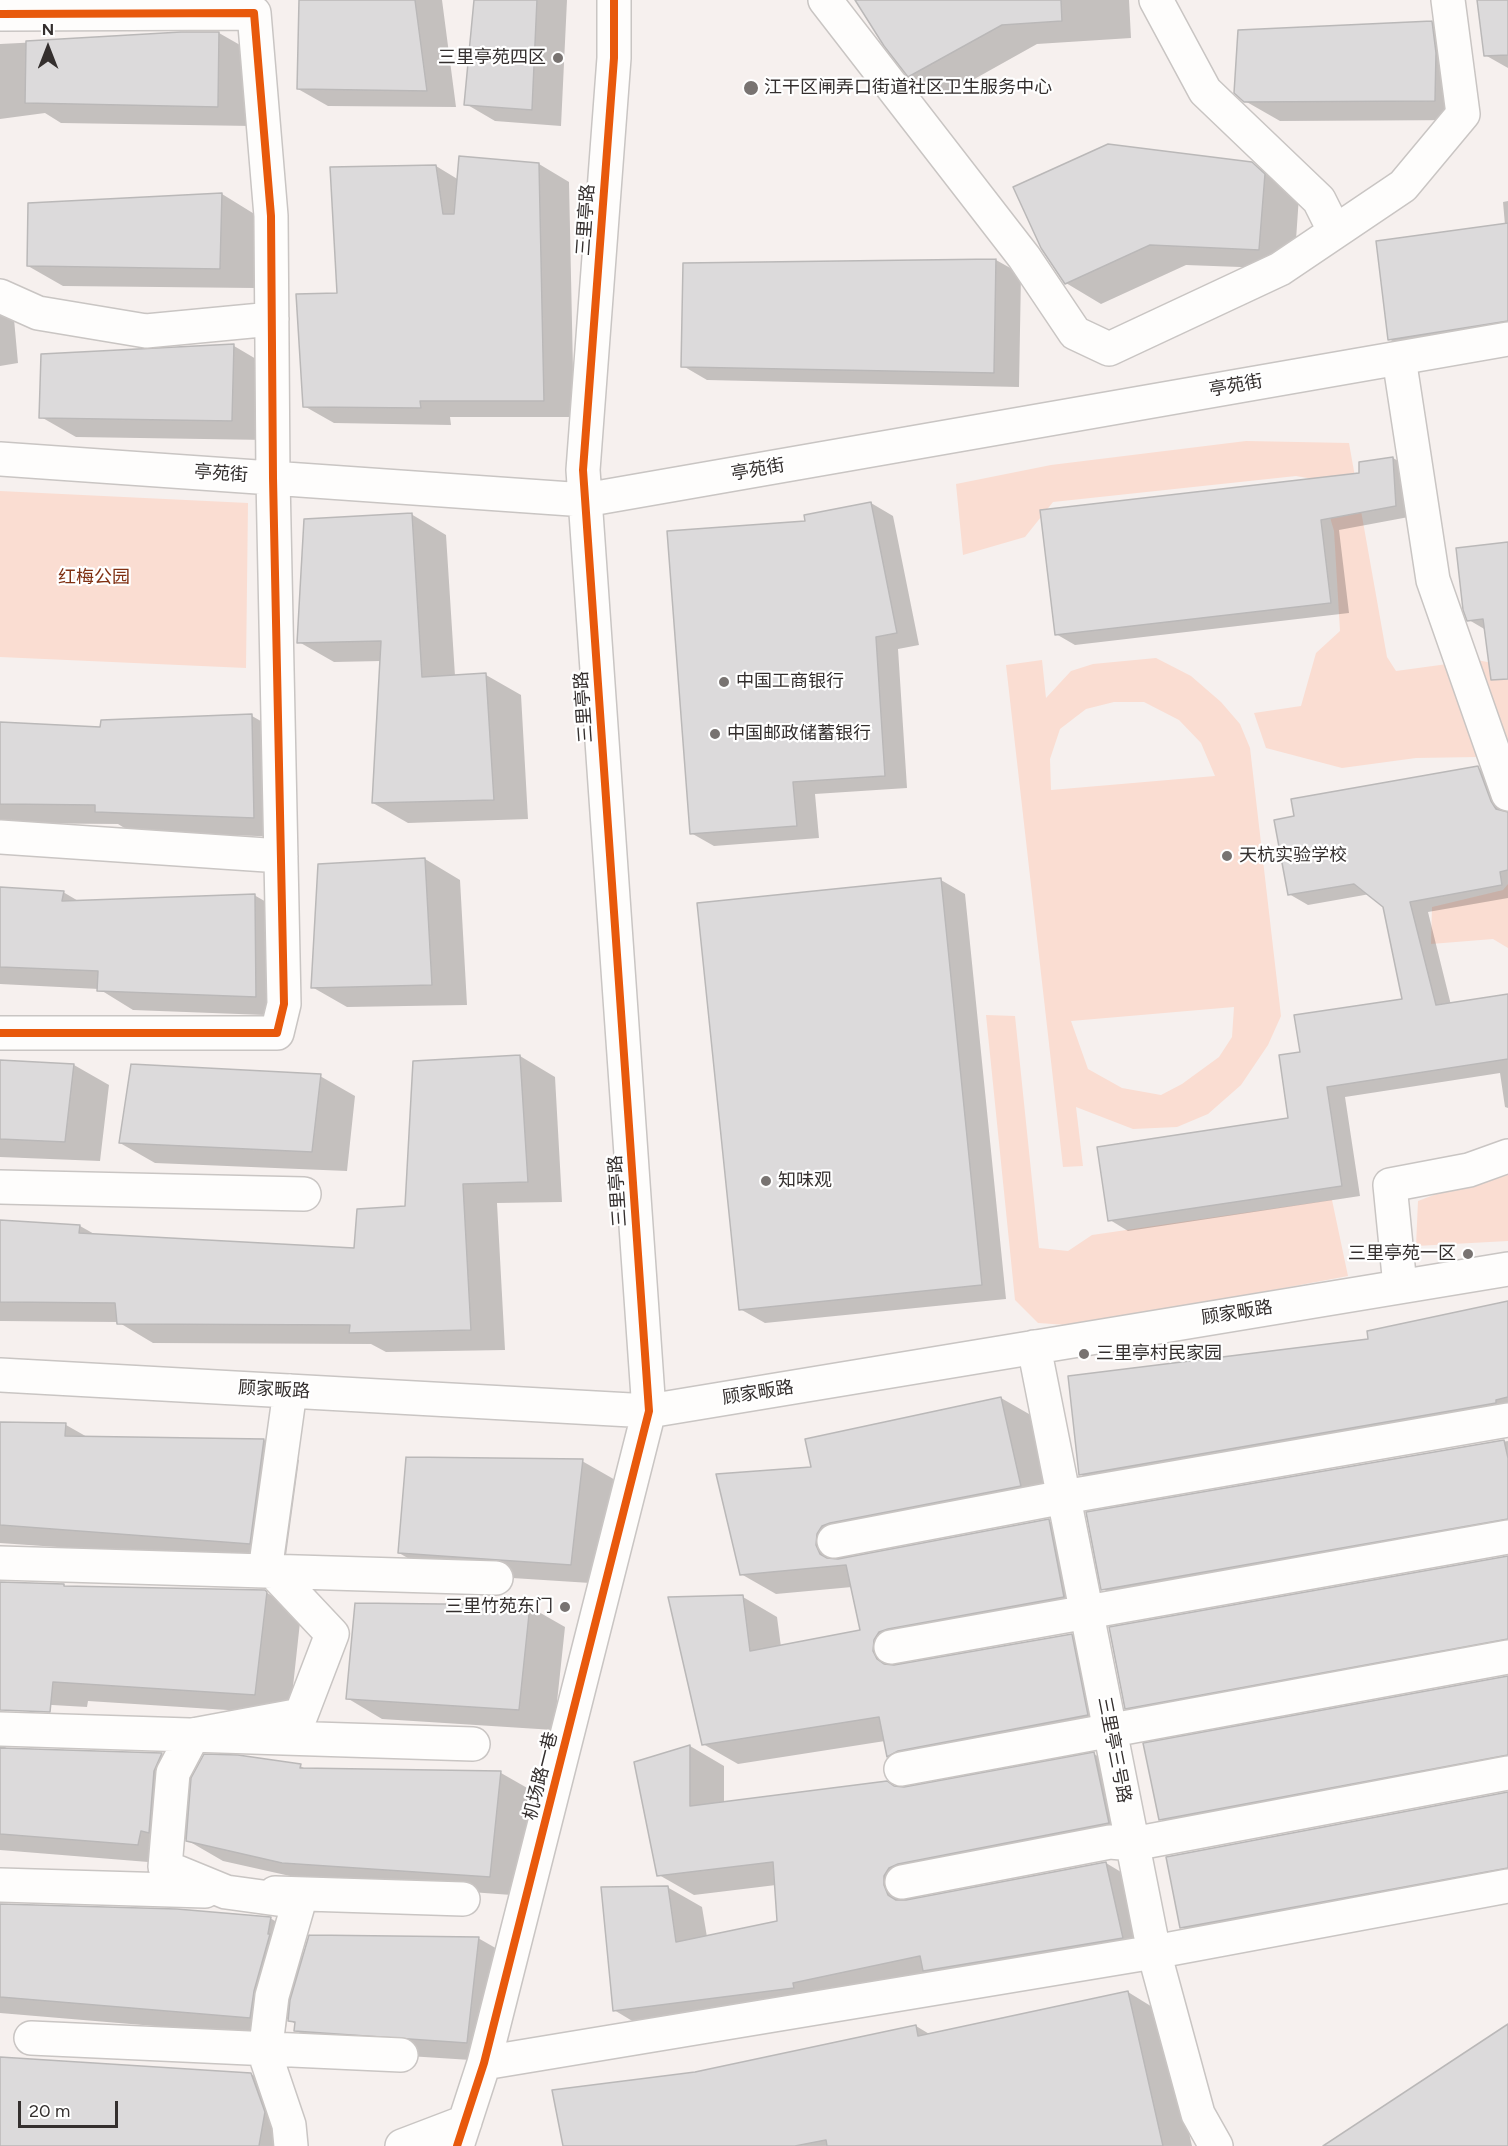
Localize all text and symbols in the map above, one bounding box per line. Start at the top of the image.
north arrow [18,18,78,78]
text: N [42,20,54,39]
place label: 三里亭苑四区 [438,47,546,69]
marker: 三里亭苑四区 [551,51,565,65]
place label: 江干区闸弄口街道社区卫生服务中心 [764,77,1052,99]
marker: 江干区闸弄口街道社区卫生服务中心 [742,79,760,97]
street label: 三里亭路 [573,183,599,257]
street label: 亭苑街 [1208,371,1264,401]
street label: 亭苑街 [730,455,786,485]
street label: 亭苑街 [193,461,249,487]
park label: 红梅公园 [58,567,130,589]
street label: 三里亭路 [571,670,597,744]
place label: 中国工商银行 [736,671,844,693]
marker: 中国工商银行 [717,675,731,689]
place label: 中国邮政储蓄银行 [727,723,871,745]
marker: 中国邮政储蓄银行 [708,727,722,741]
place label: 天杭实验学校 [1239,845,1347,867]
marker: 天杭实验学校 [1220,849,1234,863]
street label: 三里亭路 [605,1154,631,1228]
place label: 知味观 [778,1170,832,1192]
marker: 知味观 [759,1174,773,1188]
place label: 三里亭苑一区 [1348,1243,1456,1265]
marker: 三里亭苑一区 [1461,1247,1475,1261]
street label: 顾家畈路 [1200,1297,1274,1329]
place label: 三里亭村民家园 [1096,1343,1222,1365]
marker: 三里亭村民家园 [1077,1347,1091,1361]
street label: 顾家畈路 [237,1377,311,1403]
street label: 顾家畈路 [721,1377,795,1409]
place label: 三里竹苑东门 [445,1596,553,1618]
marker: 三里竹苑东门 [558,1600,572,1614]
street label: 三里亭三号路 [1093,1695,1135,1805]
street label: 机场路一巷 [520,1730,562,1822]
scale bar [21,2089,122,2127]
text: 20 m [29,2100,70,2122]

